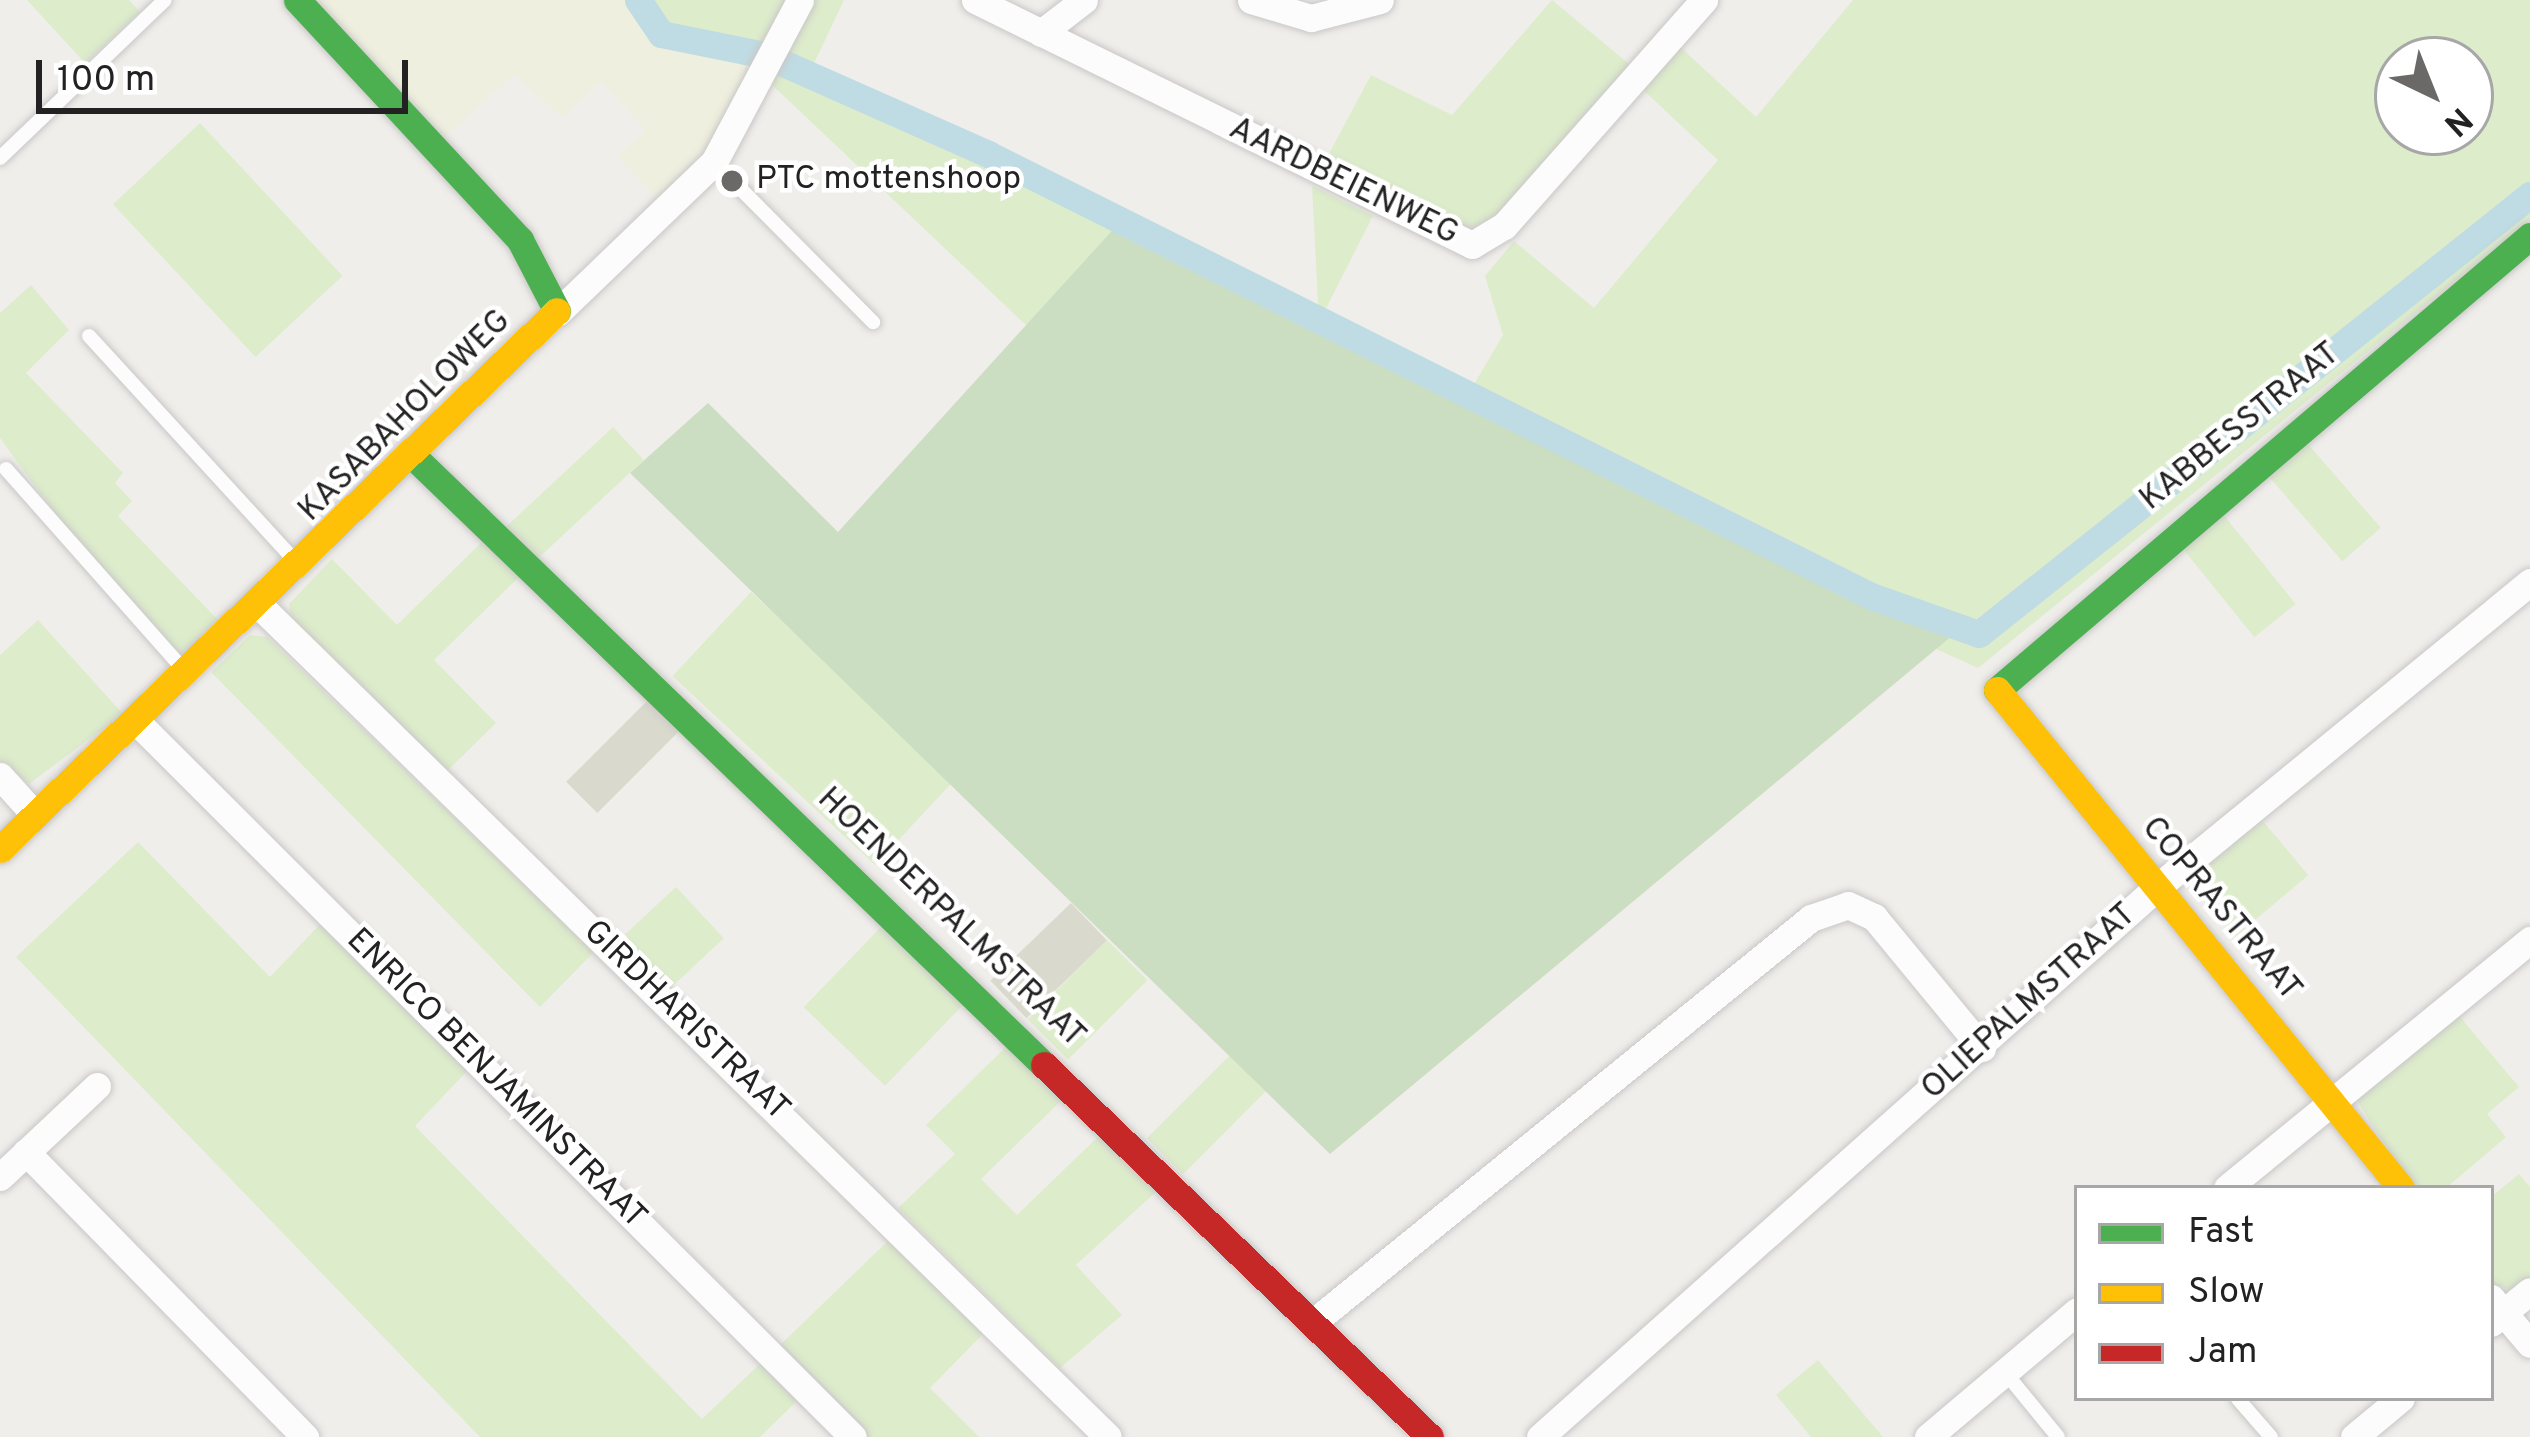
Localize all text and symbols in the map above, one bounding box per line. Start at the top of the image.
scale bar [42,36,414,110]
north arrow [2374,36,2494,156]
text: 100 m [57,58,155,104]
text: N [2434,97,2480,144]
street label: AARDBEIENWEG [1222,110,1464,256]
place label: PTC mottenshoop [756,161,1021,201]
marker: PTC mottenshoop [719,168,745,194]
street label: KASABAHOLOWEG [292,303,520,531]
street label: KABBESSTRAAT [2133,335,2349,521]
street label: HOENDERPALMSTRAAT [808,781,1092,1057]
street label: COPRASTRAAT [2131,810,2309,1010]
street label: OLIEPALMSTRAAT [1915,896,2145,1110]
street label: GIRDHARISTRAAT [574,913,796,1131]
street label: ENRICO BENJAMINSTRAAT [337,922,653,1238]
legend [2074,1185,2494,1401]
text: Fast [2188,1210,2254,1256]
text: Slow [2188,1270,2264,1316]
text: Jam [2188,1330,2258,1376]

